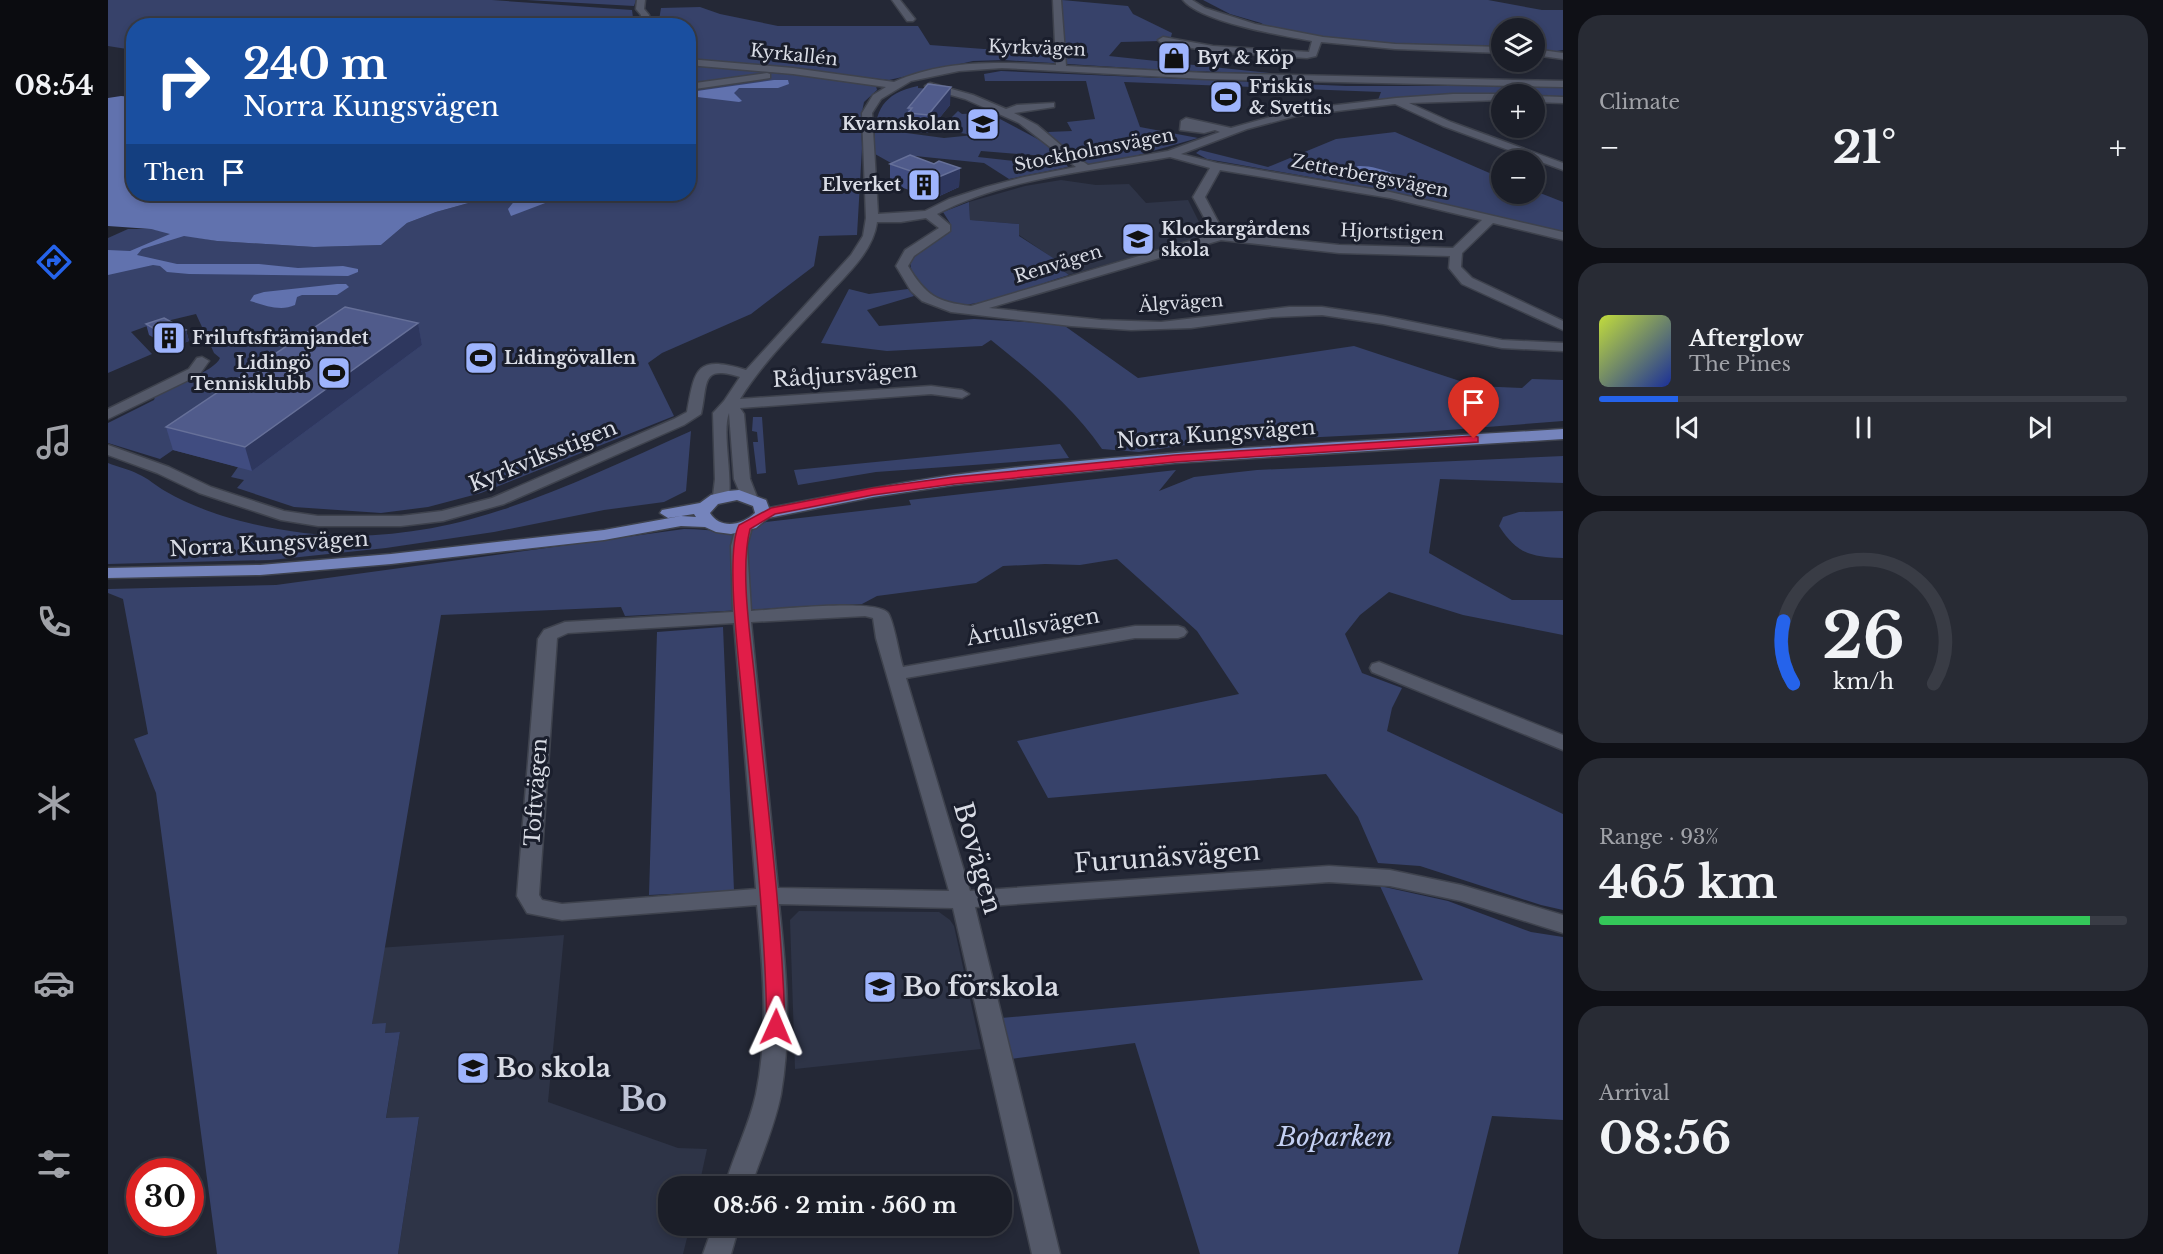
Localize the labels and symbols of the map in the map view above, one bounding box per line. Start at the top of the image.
street label: Kyrkvägen [988,35,1086,61]
street label: Kyrkallén [749,39,839,71]
shop icon: Byt & Köp [1156,40,1192,76]
place label: Byt & Köp [1197,47,1294,69]
place label: Friskis & Svettis [1249,76,1331,119]
sports icon: Friskis & Svettis [1208,79,1244,115]
school or university icon: Kvarnskolan [965,106,1001,142]
place label: Kvarnskolan [842,113,960,135]
street label: Stockholmsvägen [1012,124,1176,176]
street label: Zetterbergsvägen [1289,150,1451,202]
building icon: Elverket [906,167,942,203]
place label: Elverket [822,174,901,196]
place label: Klockargårdens skola [1161,218,1310,261]
street label: Hjortstigen [1340,219,1444,245]
school or university icon: Klockargårdens skola [1120,221,1156,257]
street label: Renvägen [1011,240,1105,288]
street label: Älgvägen [1137,288,1224,317]
building icon: Friluftsfrämjandet [151,320,187,356]
place label: Friluftsfrämjandet [192,327,369,349]
sports icon: Lidingövallen [463,340,499,376]
place label: Lidingövallen [504,347,636,369]
place label: Lidingö Tennisklubb [191,352,311,395]
sports icon: Lidingö Tennisklubb [316,355,352,391]
street label: Rådjursvägen [772,357,918,393]
pin [1448,377,1499,439]
street label: Norra Kungsvägen [1116,414,1316,454]
street label: Kyrkviksstigen [465,415,621,497]
street label: Norra Kungsvägen [169,526,369,562]
street label: Årtullsvägen [964,603,1101,652]
street label: Toftvägen [519,737,553,847]
street label: Bovägen [947,798,1009,918]
street label: Furunäsvägen [1073,835,1261,879]
school or university icon: Bo förskola [862,969,898,1005]
place label: Bo förskola [903,971,1059,1003]
position arrow [744,995,808,1059]
school or university icon: Bo skola [455,1050,491,1086]
place label: Bo skola [496,1052,611,1084]
district label: Bo [619,1079,667,1120]
park label: Boparken [1276,1121,1393,1153]
speed limit sign: 30 [126,1158,204,1236]

